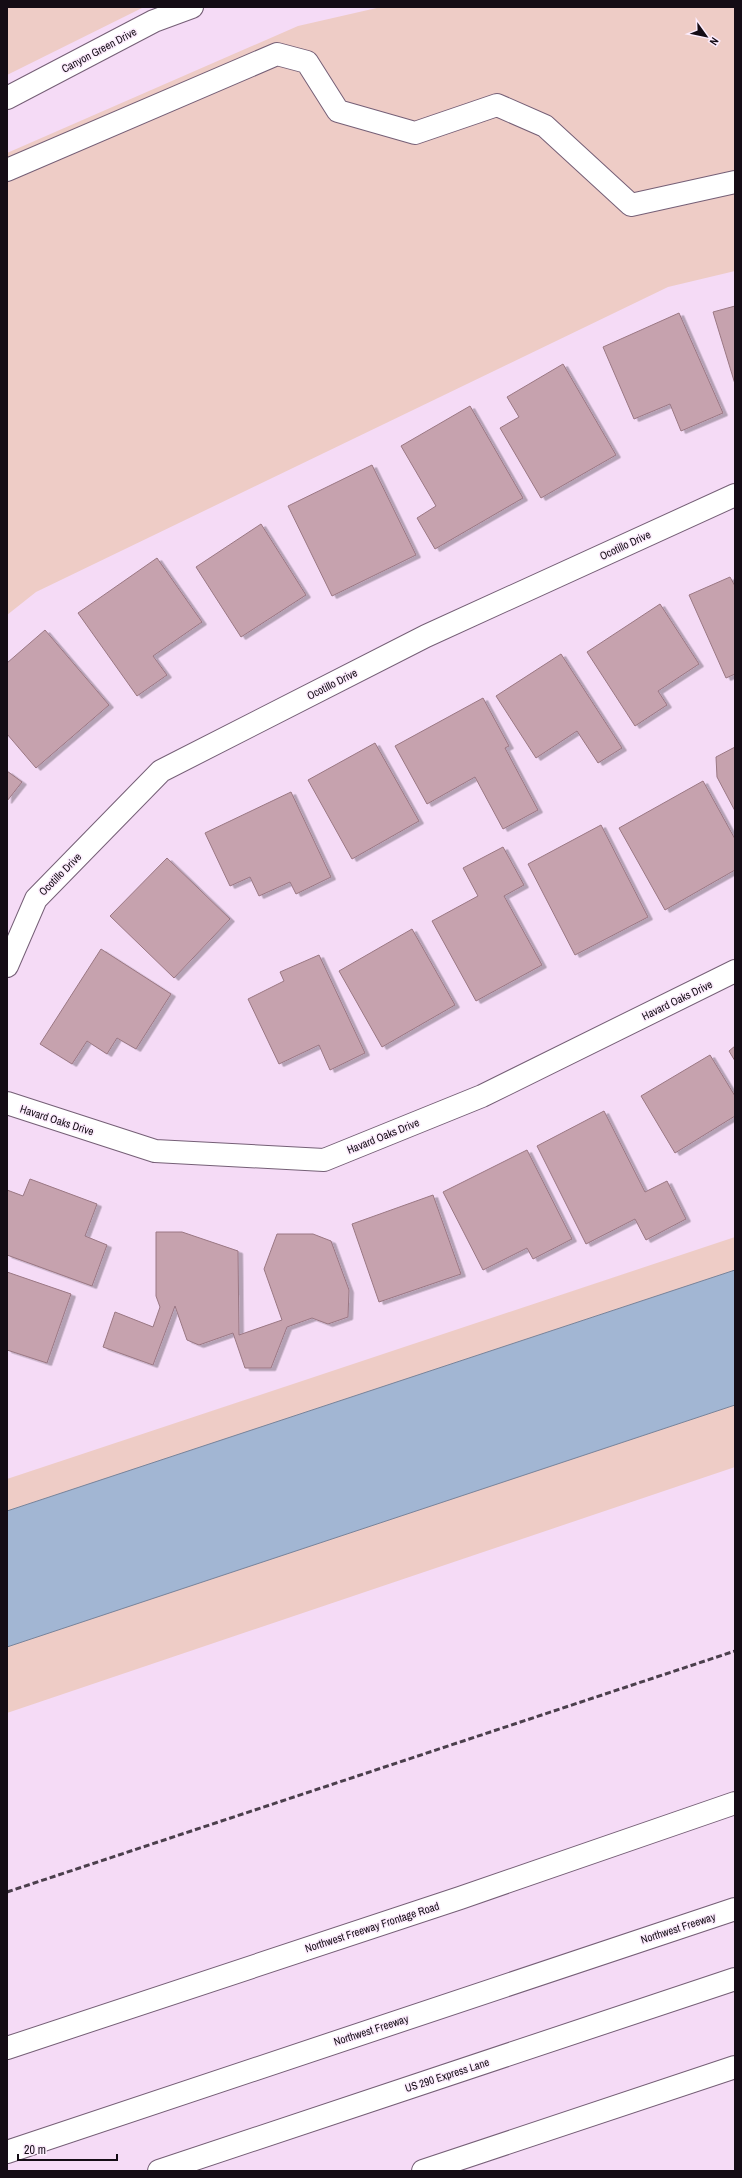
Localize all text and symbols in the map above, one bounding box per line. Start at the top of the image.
north arrow [686,16,726,56]
street label: Canyon Green Drive [59,24,139,76]
text: N [707,35,722,48]
street label: Ocotillo Drive [597,527,653,563]
street label: Ocotillo Drive [304,665,360,703]
street label: Ocotillo Drive [36,850,84,898]
street label: Havard Oaks Drive [639,977,715,1023]
street label: Havard Oaks Drive [18,1101,96,1139]
street label: Havard Oaks Drive [345,1115,421,1157]
street label: Northwest Freeway Frontage Road [303,1899,441,1955]
street label: Northwest Freeway [639,1909,718,1947]
street label: Northwest Freeway [332,2011,411,2049]
street label: US 290 Express Lane [403,2055,491,2095]
scale bar [18,2136,117,2162]
text: 20 m [24,2142,46,2158]

